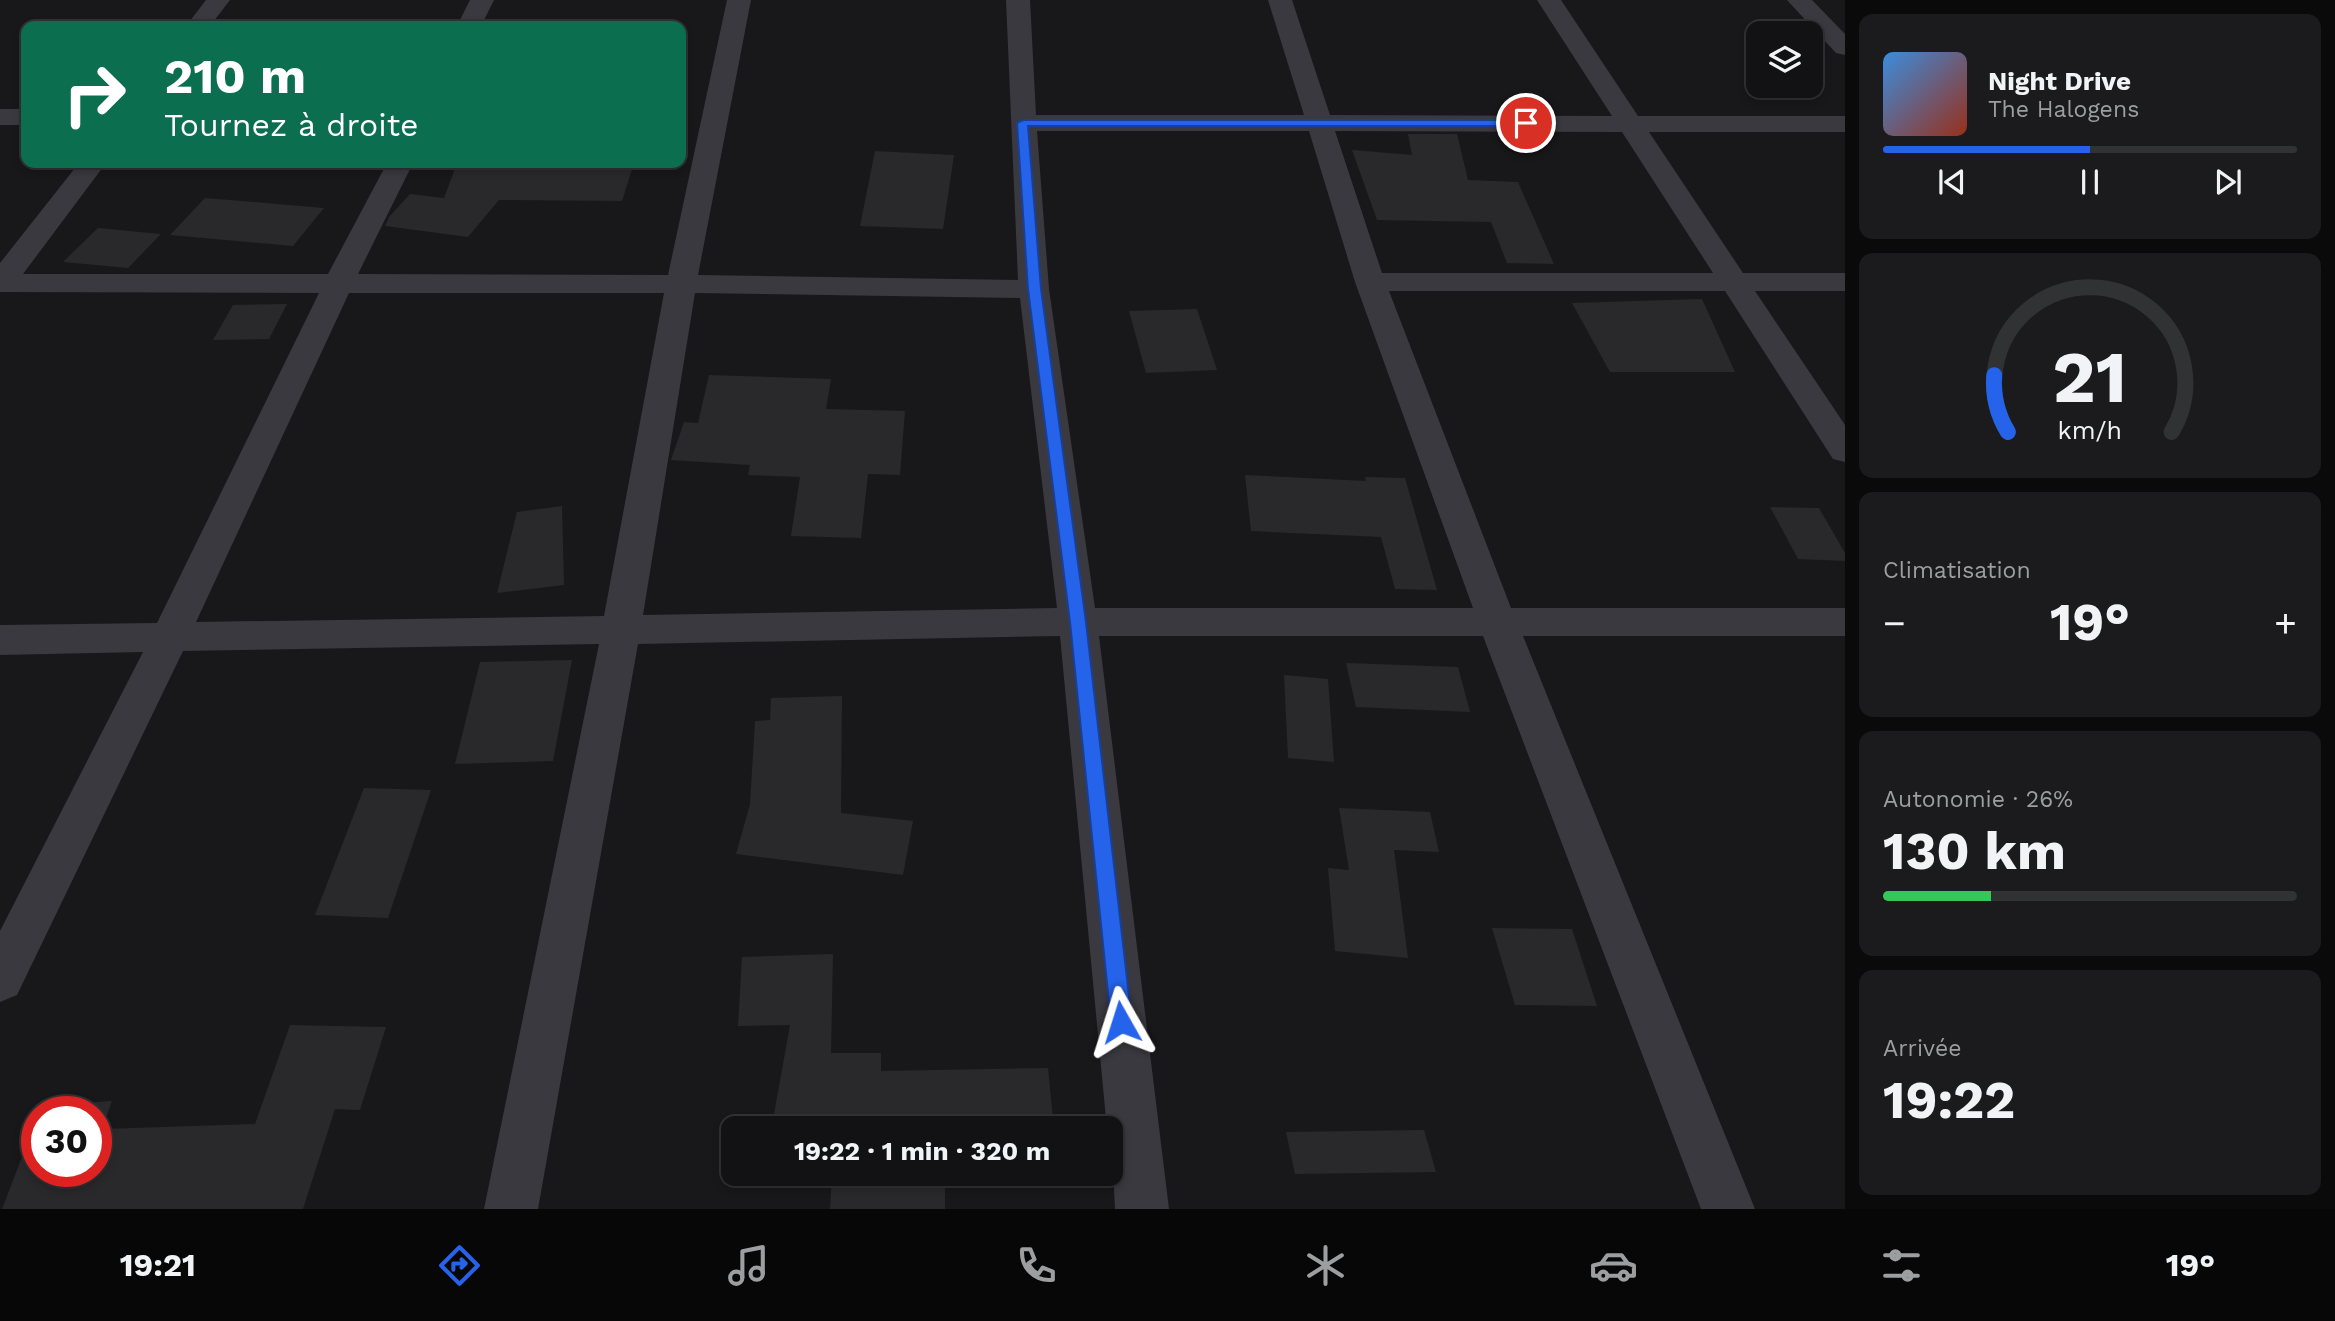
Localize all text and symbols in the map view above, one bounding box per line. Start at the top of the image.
map controls [1746,21,1823,98]
button: layers [1746,21,1823,98]
text: 210 m [164,47,306,105]
icon: right [49,49,140,140]
text: Night Drive [1988,66,2131,96]
pin [1496,93,1556,153]
text: The Halogens [1988,96,2139,123]
icon: arrive [1507,104,1545,142]
text: Tournez à droite [164,106,419,144]
icon: previous [1933,163,1971,201]
icon: pause [2071,163,2109,201]
icon: next [2209,163,2247,201]
text: 21 [2053,334,2127,420]
text: km/h [2058,415,2122,444]
text: Climatisation [1883,557,2031,584]
text: 19° [2050,592,2130,653]
text: − [1883,601,1906,645]
text: + [2274,601,2297,645]
text: Autonomie · 26% [1883,786,2073,813]
text: 130 km [1883,821,2066,882]
position arrow [1084,985,1158,1059]
text: Arrivée [1883,1035,1962,1062]
text: 19:22 [1883,1070,2015,1131]
speed limit sign: 30 [21,1096,112,1187]
text: 19:22 · 1 min · 320 m [794,1136,1050,1166]
icon: directions [435,1241,484,1290]
icon: music [724,1241,773,1290]
icon: phone [1012,1241,1061,1290]
icon: climate [1301,1241,1350,1290]
icon: car [1589,1241,1638,1290]
icon: filters [1877,1241,1926,1290]
text: 19:21 [120,1246,196,1284]
text: 19° [2166,1246,2215,1284]

